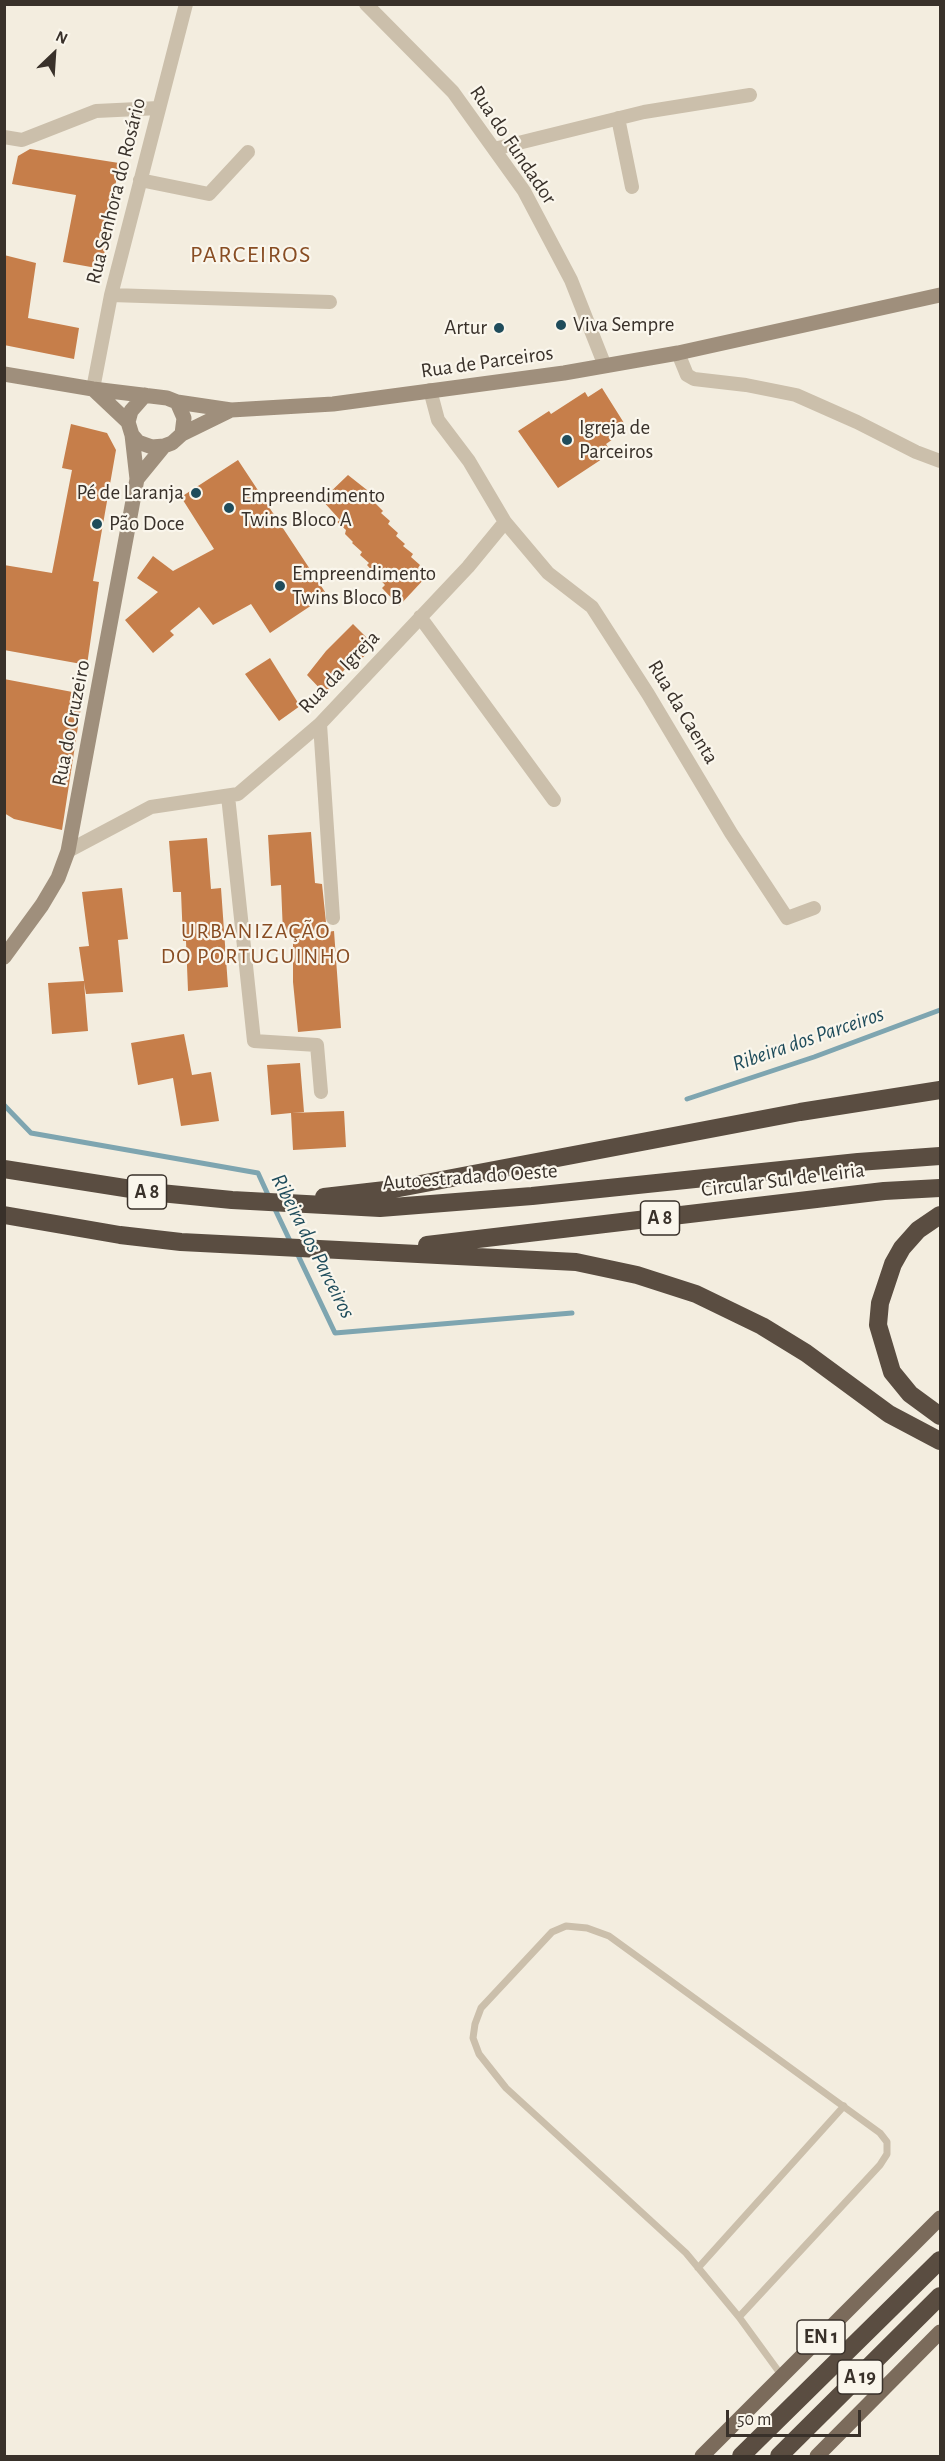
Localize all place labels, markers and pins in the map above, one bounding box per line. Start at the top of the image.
place label: Viva Sempre [573,312,675,338]
place label: Artur [444,315,487,341]
marker: Viva Sempre [554,318,568,332]
marker: Artur [492,321,506,335]
place label: Igreja de Parceiros [579,415,653,465]
marker: Igreja de Parceiros [560,433,574,447]
place label: Pé de Laranja [76,480,184,506]
place label: Empreendimento Twins Bloco A [241,483,385,533]
marker: Pé de Laranja [189,486,203,500]
marker: Empreendimento Twins Bloco A [222,501,236,515]
place label: Pão Doce [109,511,184,537]
marker: Pão Doce [90,517,104,531]
place label: Empreendimento Twins Bloco B [292,561,436,611]
marker: Empreendimento Twins Bloco B [273,579,287,593]

